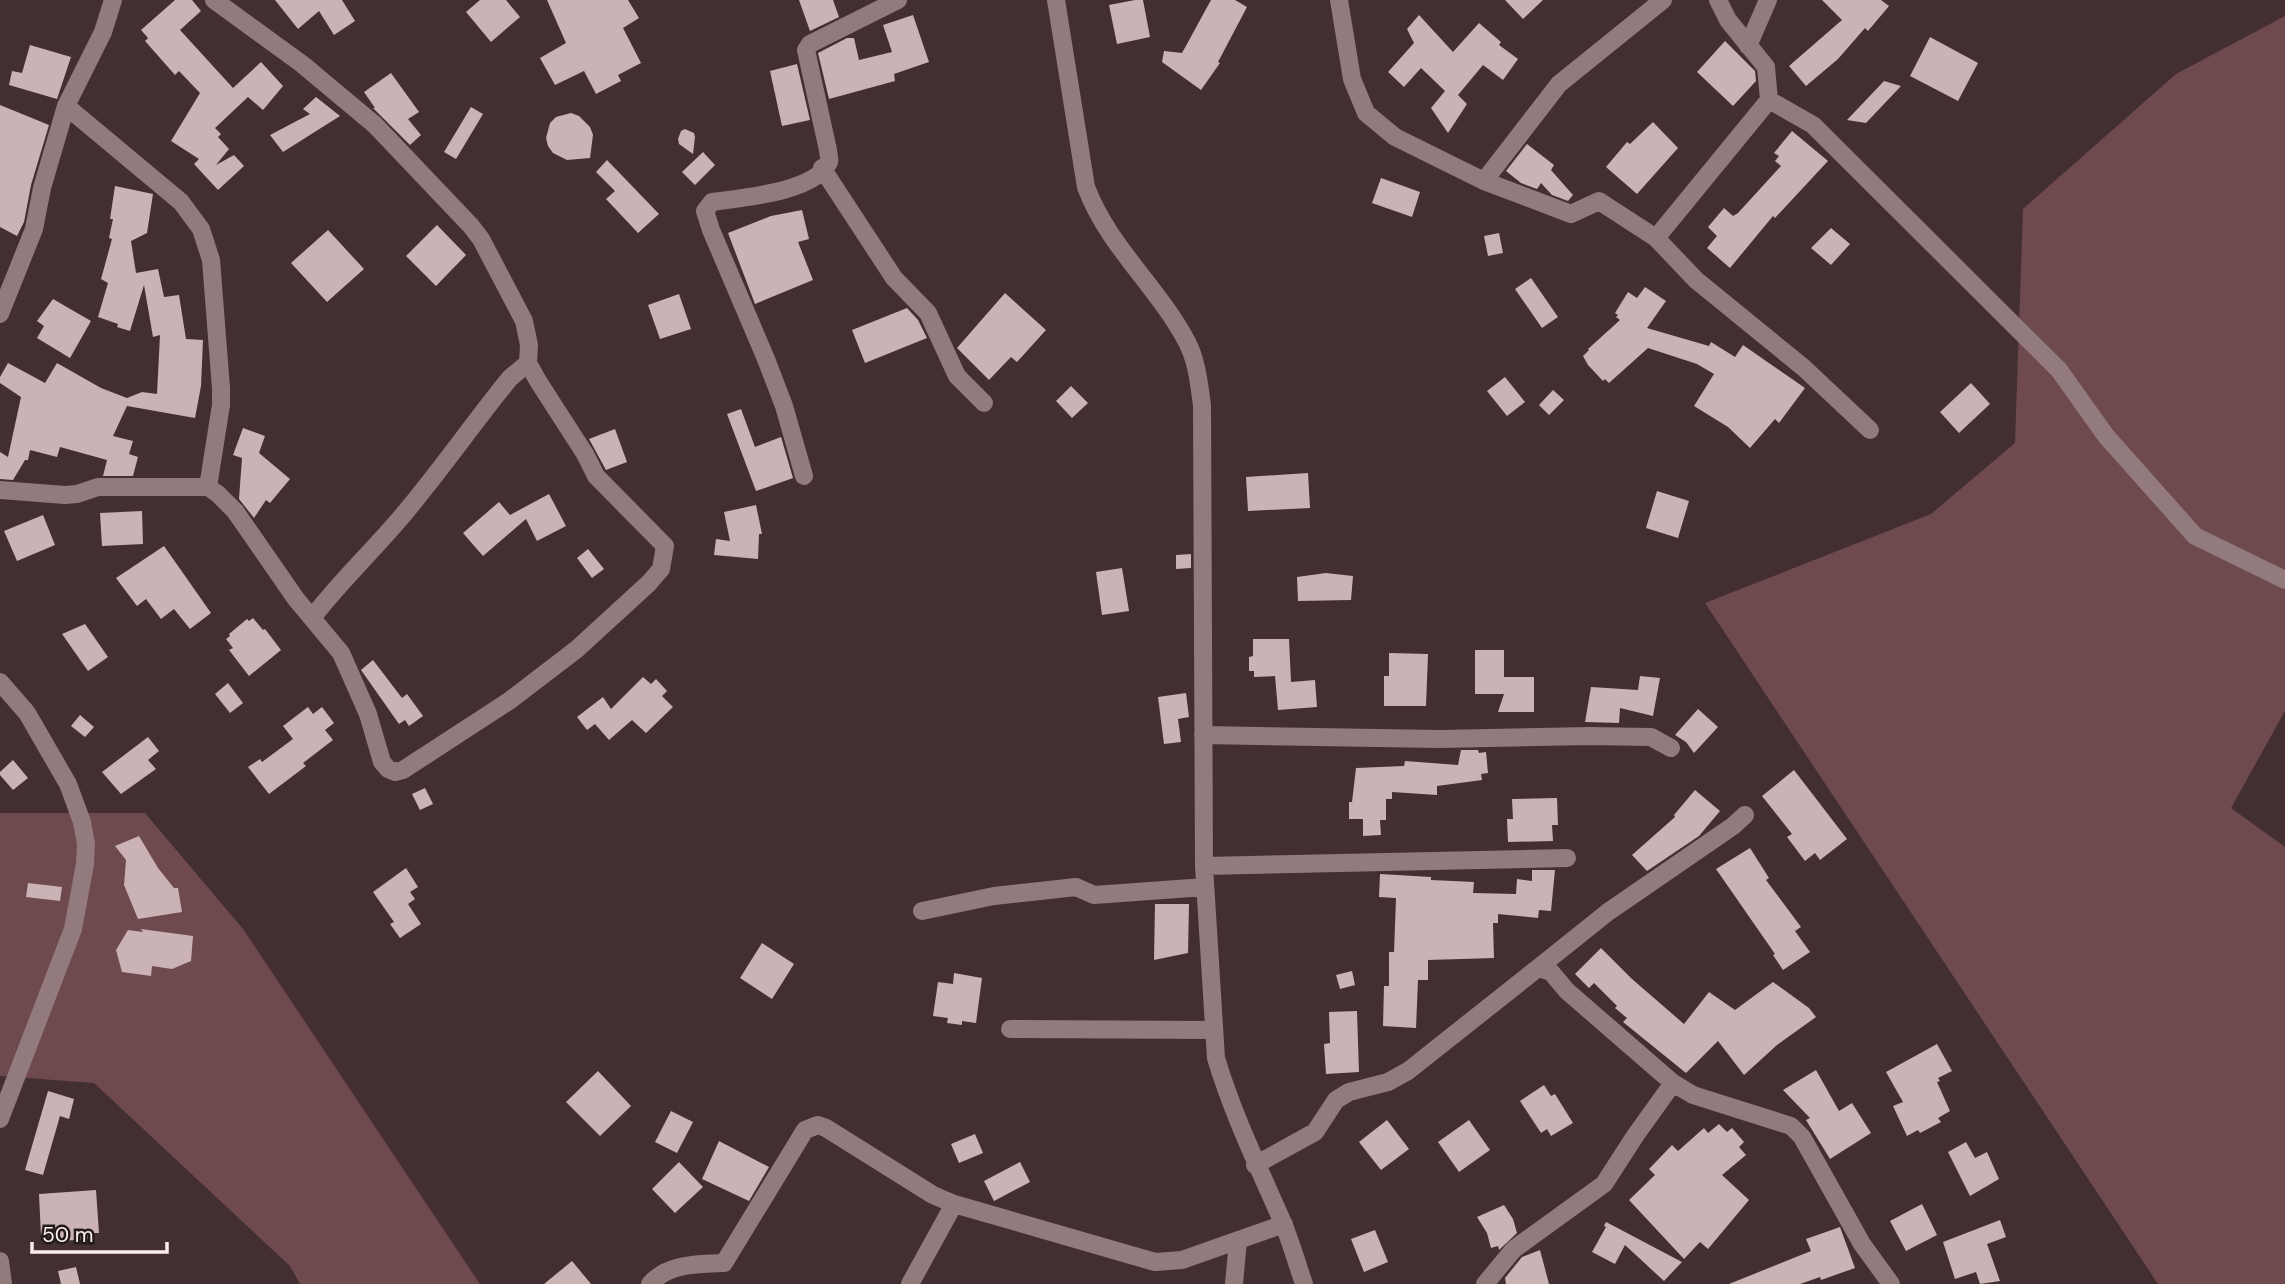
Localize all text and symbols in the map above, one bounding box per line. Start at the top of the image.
scale bar [32,1210,166,1254]
text: 50 m [42,1221,93,1249]

